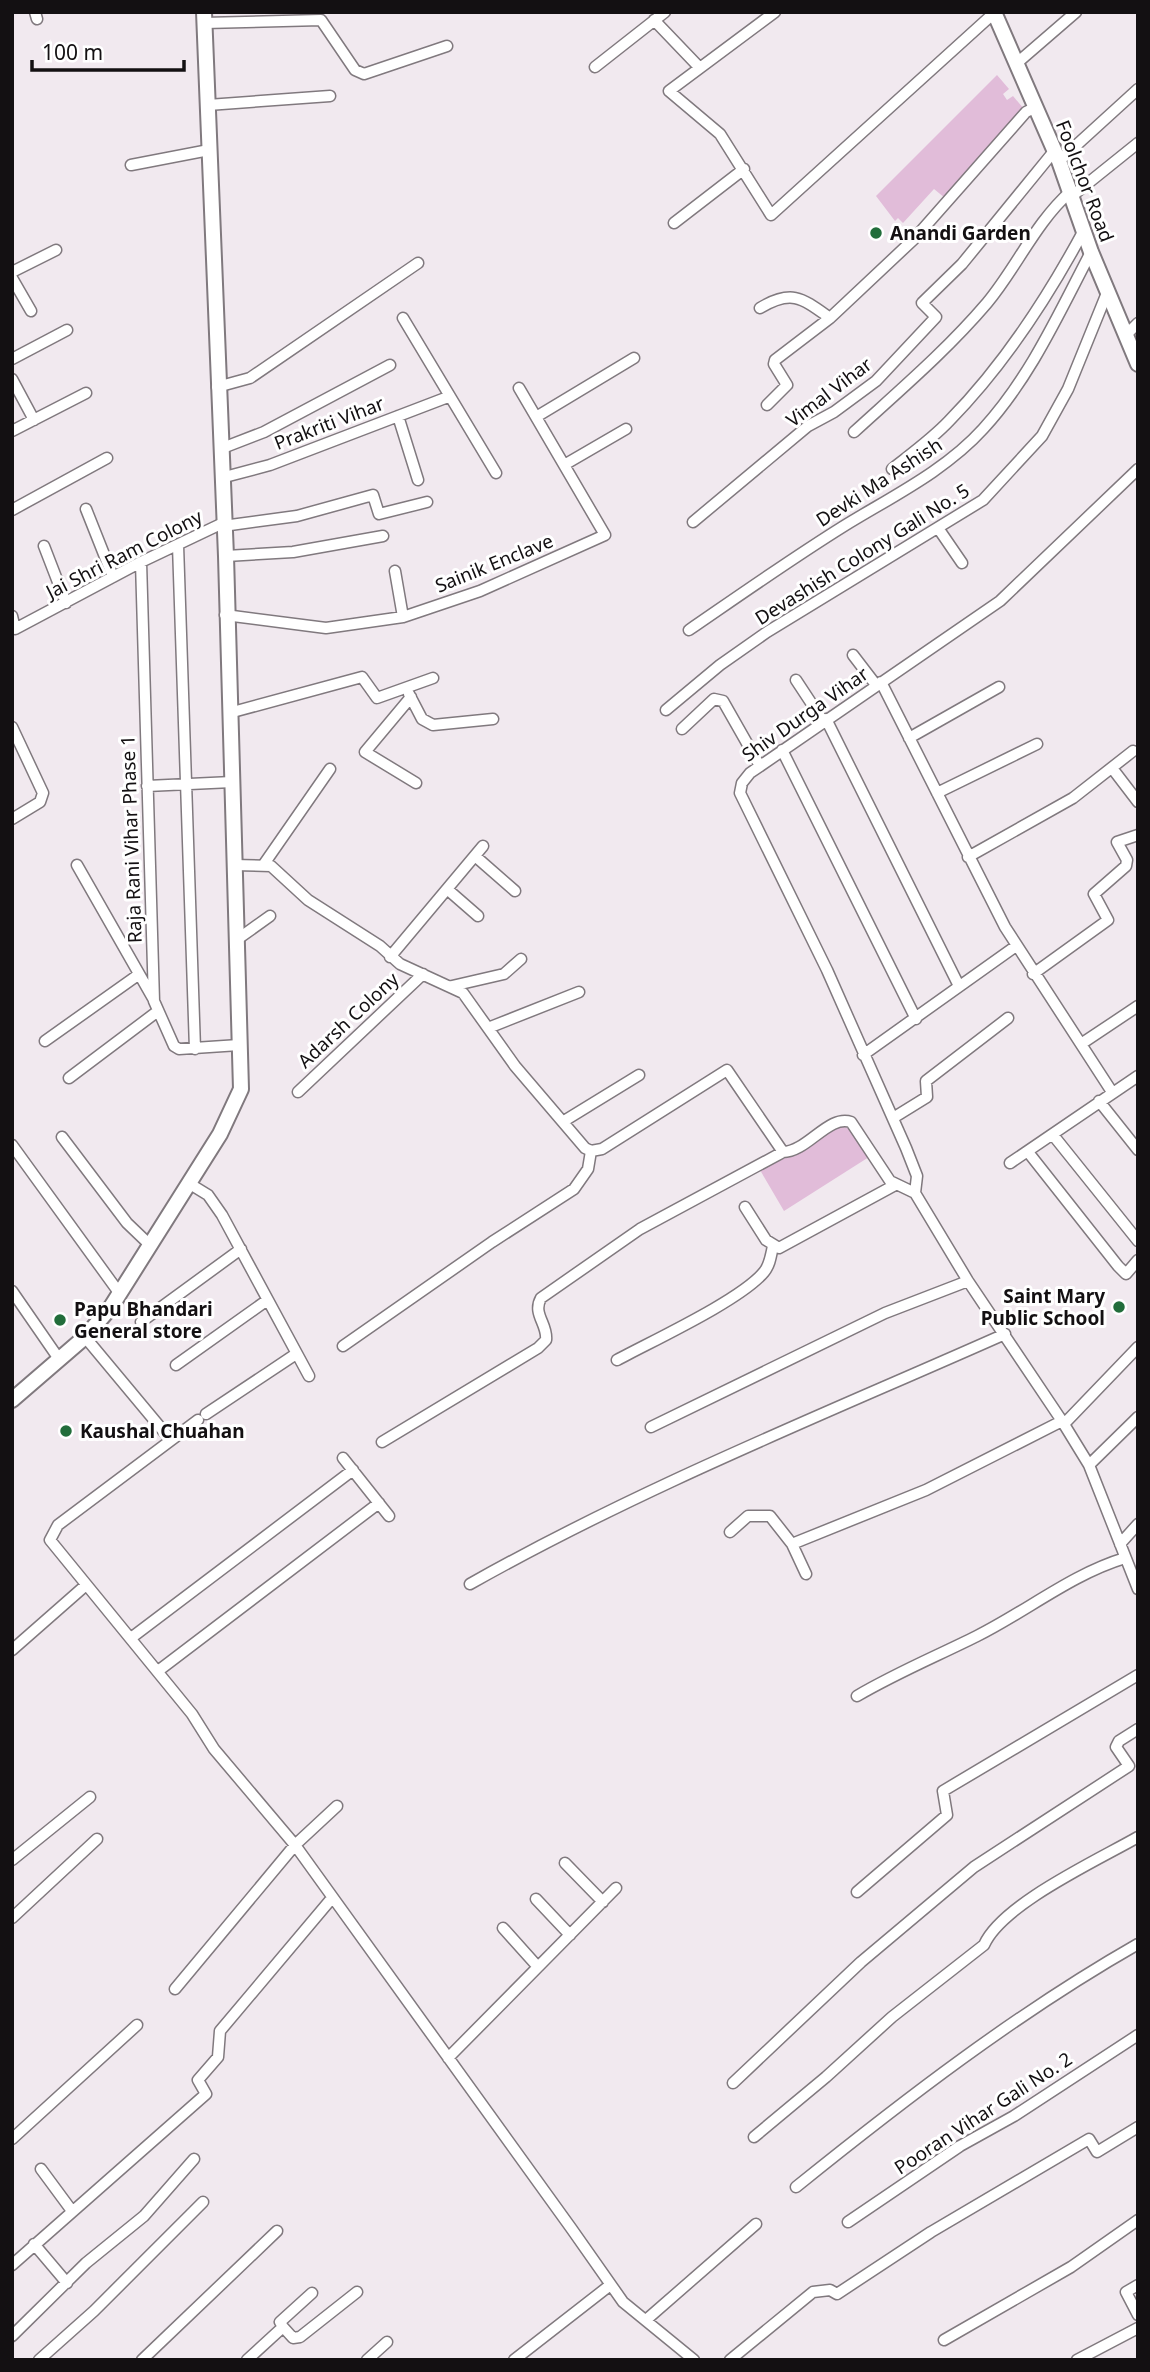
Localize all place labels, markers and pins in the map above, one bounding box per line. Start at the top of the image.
place label: Anandi Garden [890,220,1031,246]
marker: Anandi Garden [868,225,884,241]
place label: Saint Mary Public School [981,1283,1105,1331]
place label: Papu Bhandari General store [74,1296,213,1344]
marker: Saint Mary Public School [1111,1299,1127,1315]
marker: Papu Bhandari General store [52,1312,68,1328]
place label: Kaushal Chuahan [80,1418,245,1444]
marker: Kaushal Chuahan [58,1423,74,1439]

